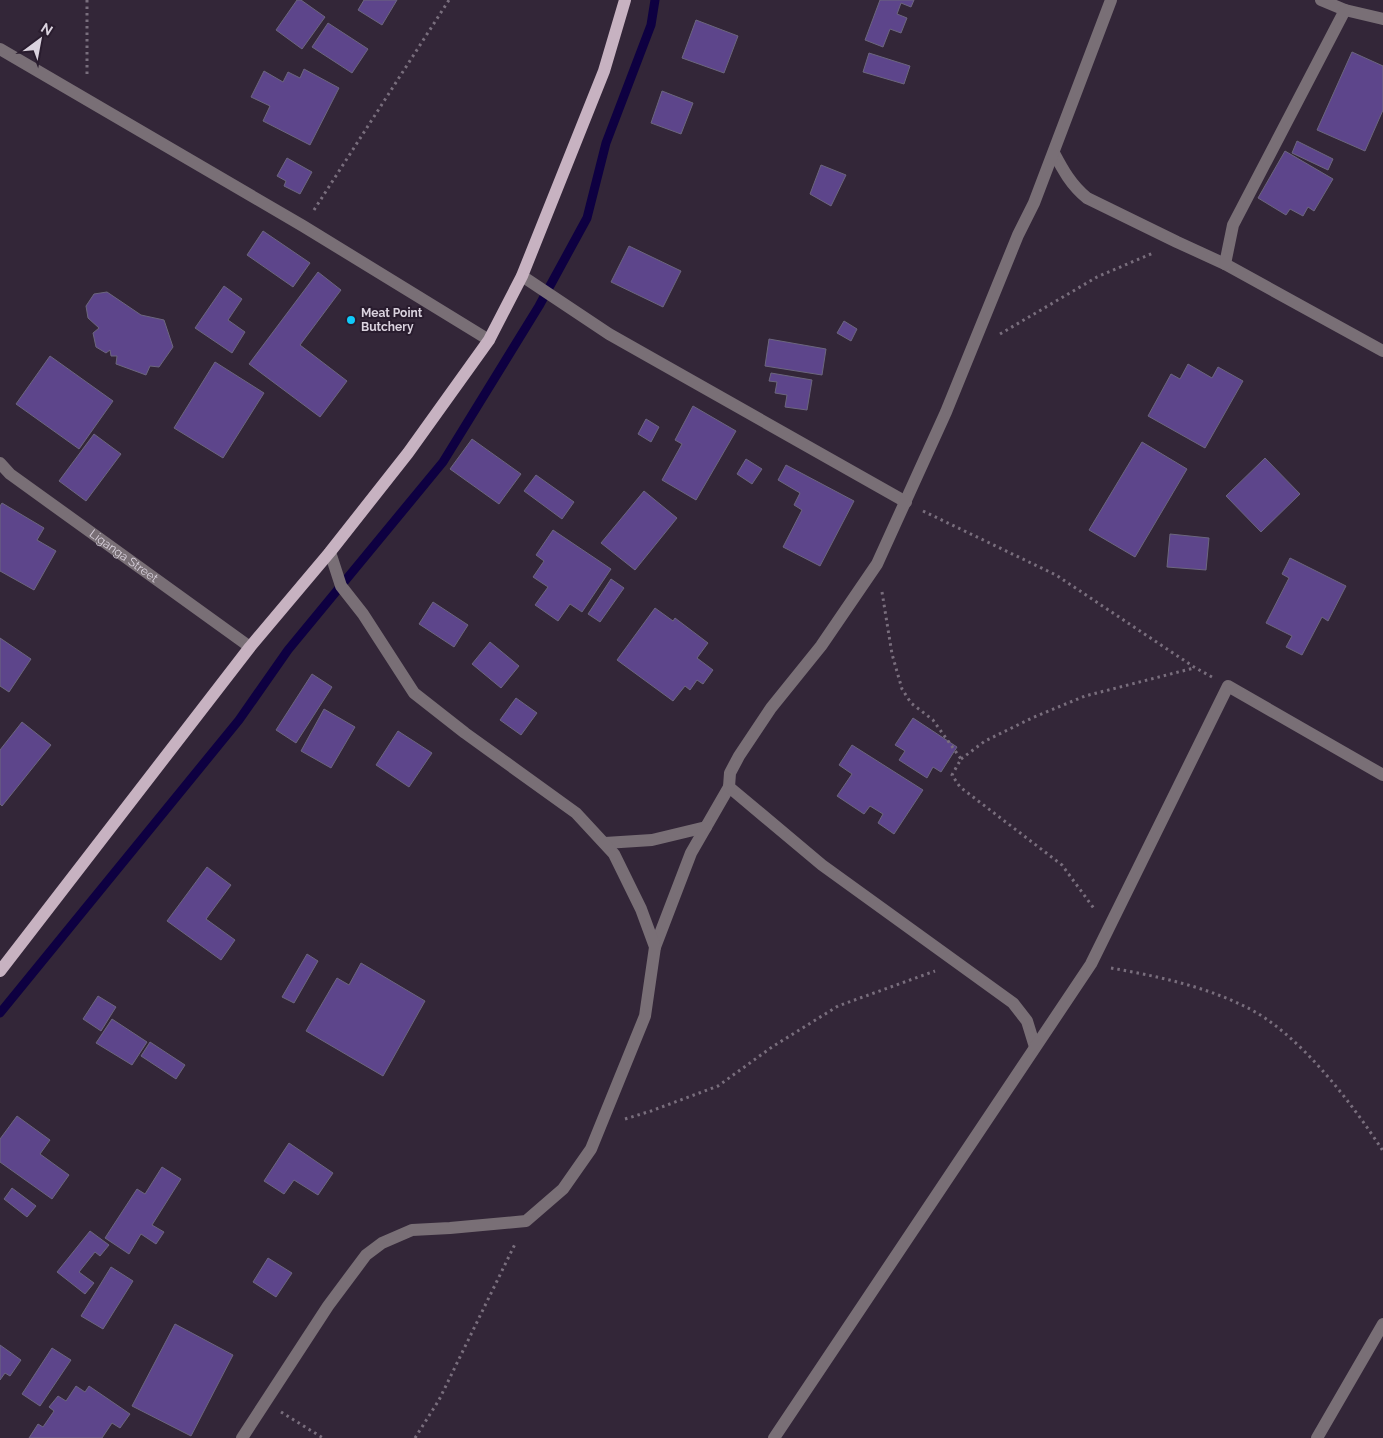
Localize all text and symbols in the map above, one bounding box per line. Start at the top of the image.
north arrow [15,15,65,65]
text: N [38,19,56,39]
place label: Meat Point Butchery [361,306,423,334]
marker: Meat Point Butchery [345,314,357,326]
street label: Liganga Street [87,527,161,585]

